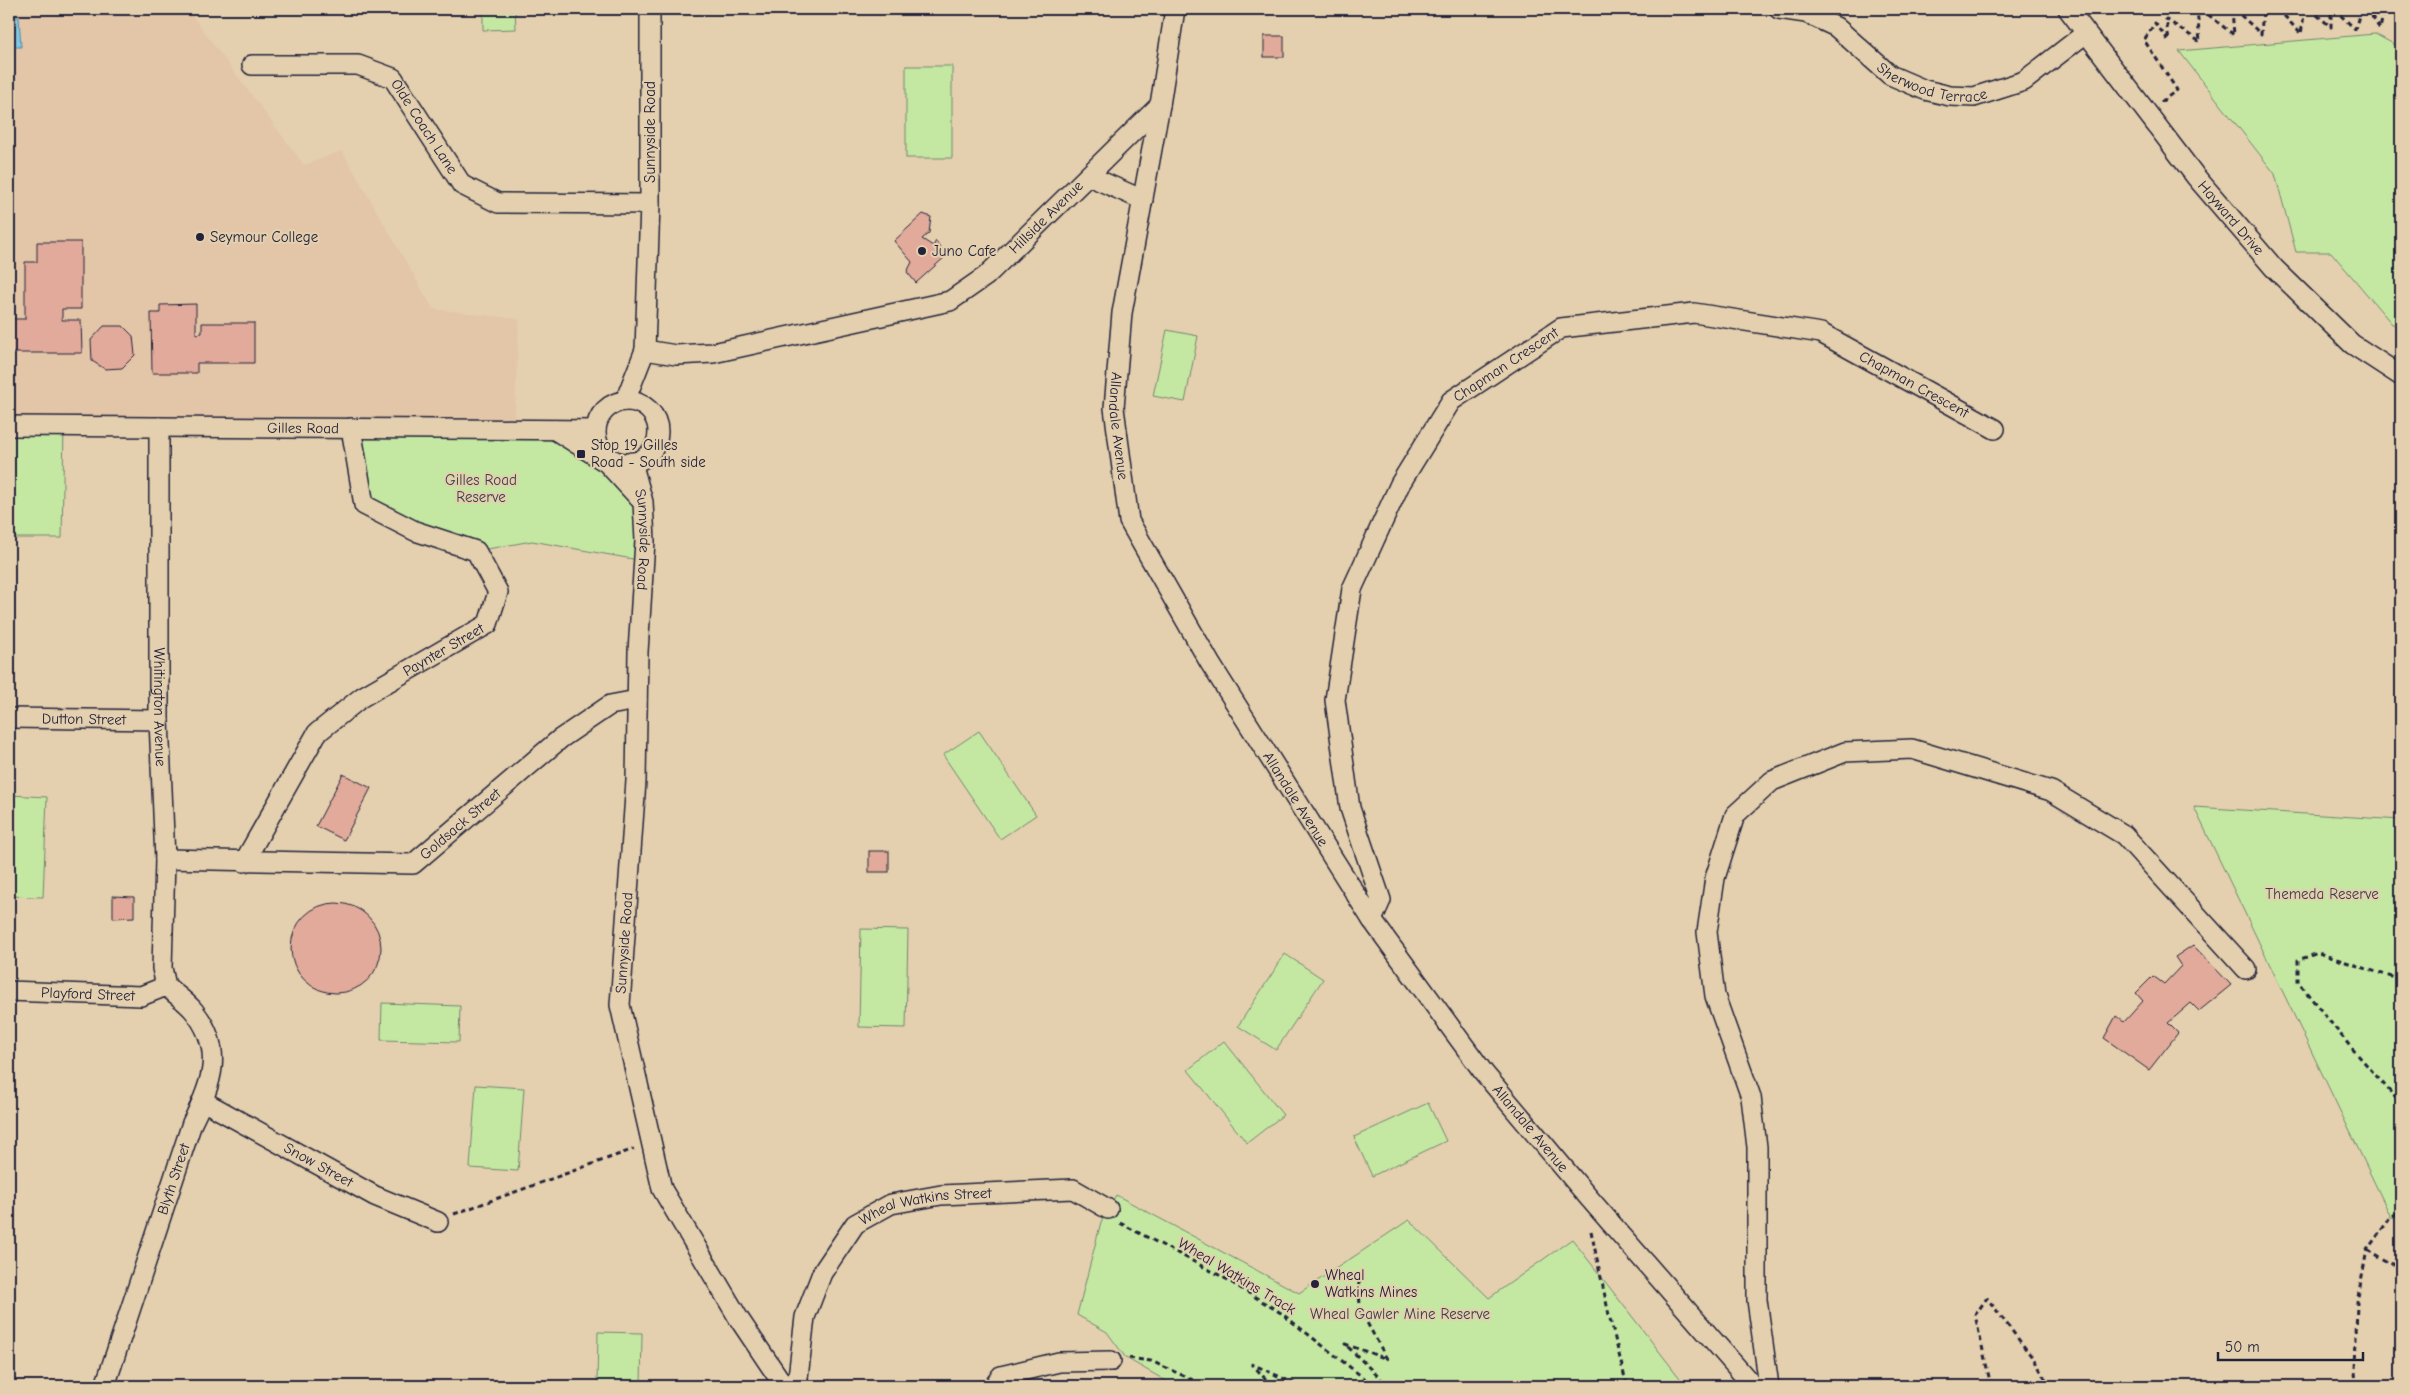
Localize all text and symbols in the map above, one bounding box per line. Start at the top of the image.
street label: Sherwood Terrace [1873,59,1990,106]
street label: Olde Coach Lane [387,76,462,178]
street label: Sunnyside Road [641,81,659,183]
street label: Hillside Avenue [1005,176,1087,257]
street label: Hayward Drive [2194,177,2268,259]
place label: Seymour College [210,228,319,246]
marker: Seymour College [194,231,206,243]
place label: Juno Cafe [932,242,997,260]
marker: Juno Cafe [916,245,928,257]
street label: Chapman Crescent [1450,323,1562,406]
street label: Chapman Crescent [1856,347,1973,422]
street label: Allandale Avenue [1105,371,1133,482]
street label: Gilles Road [267,419,339,437]
place label: Stop 19 Gilles Road - South side [591,436,706,471]
marker: Stop 19 Gilles Road - South side [575,448,587,460]
park label: Gilles Road Reserve [445,471,517,506]
street label: Sunnyside Road [631,487,654,591]
street label: Paynter Street [400,619,488,680]
street label: Whitington Avenue [150,647,170,767]
street label: Dutton Street [42,709,127,729]
street label: Allandale Avenue [1259,748,1333,850]
street label: Goldsack Street [416,784,505,863]
park label: Themeda Reserve [2265,885,2379,903]
street label: Sunnyside Road [611,892,637,994]
street label: Playford Street [41,983,136,1005]
street label: Allandale Avenue [1489,1081,1573,1176]
street label: Snow Street [281,1139,357,1191]
street label: Blyth Street [153,1140,194,1217]
street label: Wheal Watkins Street [856,1184,993,1229]
street label: Wheal Watkins Track [1175,1234,1300,1319]
place label: Wheal Watkins Mines [1325,1266,1417,1301]
marker: Wheal Watkins Mines [1309,1278,1321,1290]
park label: Wheal Gawler Mine Reserve [1310,1305,1490,1323]
scale bar [2218,1330,2362,1362]
text: 50 m [2225,1338,2260,1356]

